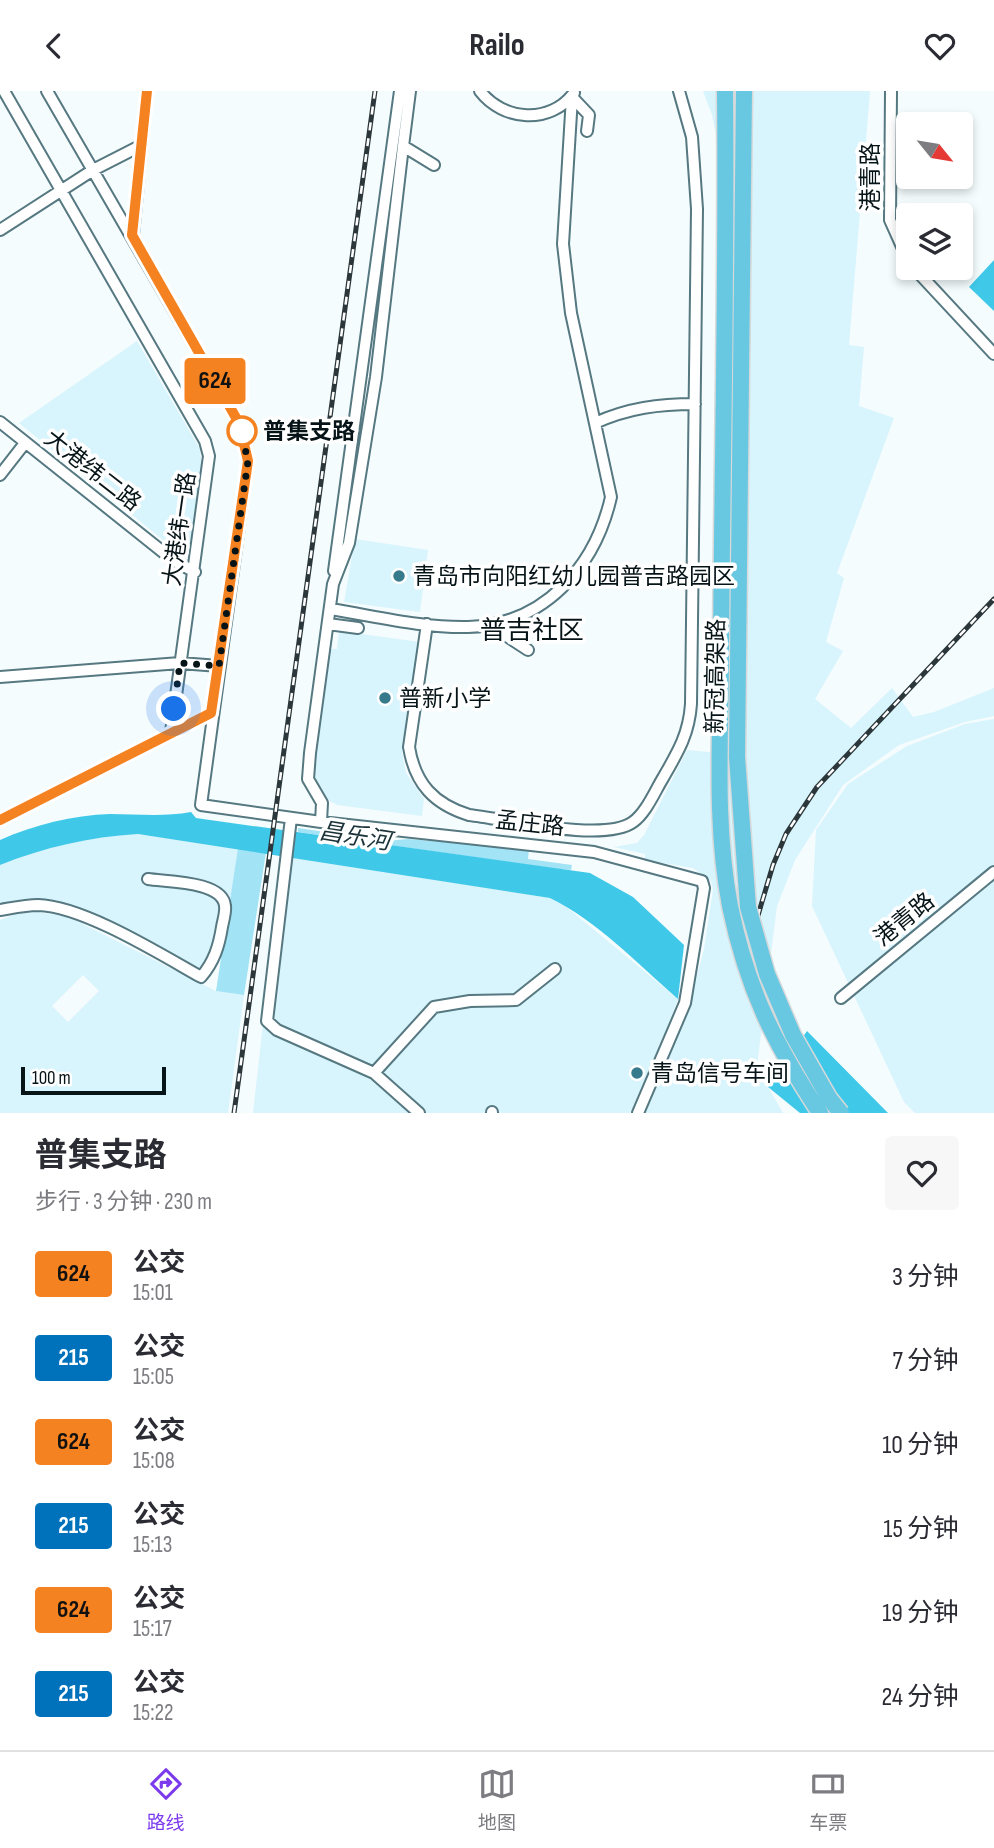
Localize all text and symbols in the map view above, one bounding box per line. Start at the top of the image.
text: Railo [469,26,525,65]
icon: back [35,27,73,65]
icon: heart [921,27,959,65]
north arrow [896,112,973,189]
map controls [896,112,973,280]
street label: 港青路 [857,143,885,212]
button: layers [896,203,973,280]
line badge: 624 [175,358,255,404]
text: 624 [198,366,232,395]
marker: 普集支路 [227,416,257,446]
place label: 普集支路 [263,418,355,446]
street label: 大港纬二路 [38,424,146,517]
street label: 大港纬一路 [158,470,202,588]
place label: 青岛市向阳红幼儿园普吉路园区 [413,563,735,591]
marker: 青岛市向阳红幼儿园普吉路园区 [391,568,407,584]
district label: 普吉社区 [480,616,584,647]
street label: 新冠高架路 [701,618,731,734]
place label: 普新小学 [399,685,491,713]
marker: 普新小学 [377,690,393,706]
your location [156,691,191,726]
street label: 孟庄路 [494,806,566,842]
water label: 昌乐河 [317,817,397,857]
street label: 港青路 [869,887,940,952]
place label: 青岛信号车间 [651,1060,789,1088]
scale bar [21,1064,166,1096]
marker: 青岛信号车间 [629,1065,645,1081]
text: 100 m [32,1067,71,1090]
text: 普集支路 [35,1136,167,1176]
button: heart [885,1136,959,1210]
text: 步行 · 3 分钟 · 230 m [35,1188,212,1216]
text: 公交 [133,1248,185,1279]
text: 624 [57,1259,90,1288]
text: 3 分钟 [892,1262,959,1293]
text: 15:01 [133,1279,173,1307]
text: 公交 [133,1332,185,1363]
text: 215 [58,1343,89,1372]
text: 7 分钟 [892,1346,959,1377]
text: 15:05 [133,1363,174,1391]
text: 公交 [133,1416,185,1447]
text: 624 [57,1427,90,1456]
text: 10 分钟 [882,1430,959,1461]
text: 15:08 [133,1447,175,1475]
text: 公交 [133,1500,185,1531]
text: 215 [58,1511,89,1540]
text: 15 分钟 [883,1514,959,1545]
text: 15:13 [133,1531,172,1559]
text: 公交 [133,1584,185,1615]
text: 624 [57,1595,90,1624]
text: 19 分钟 [882,1598,959,1629]
text: 15:17 [133,1615,172,1643]
text: 公交 [133,1668,185,1699]
text: 215 [58,1679,89,1708]
text: 24 分钟 [881,1682,959,1713]
text: 15:22 [133,1699,174,1727]
tab: 路线 [147,1765,185,1835]
tab: 地图 [478,1765,516,1835]
tab: 车票 [809,1765,847,1835]

